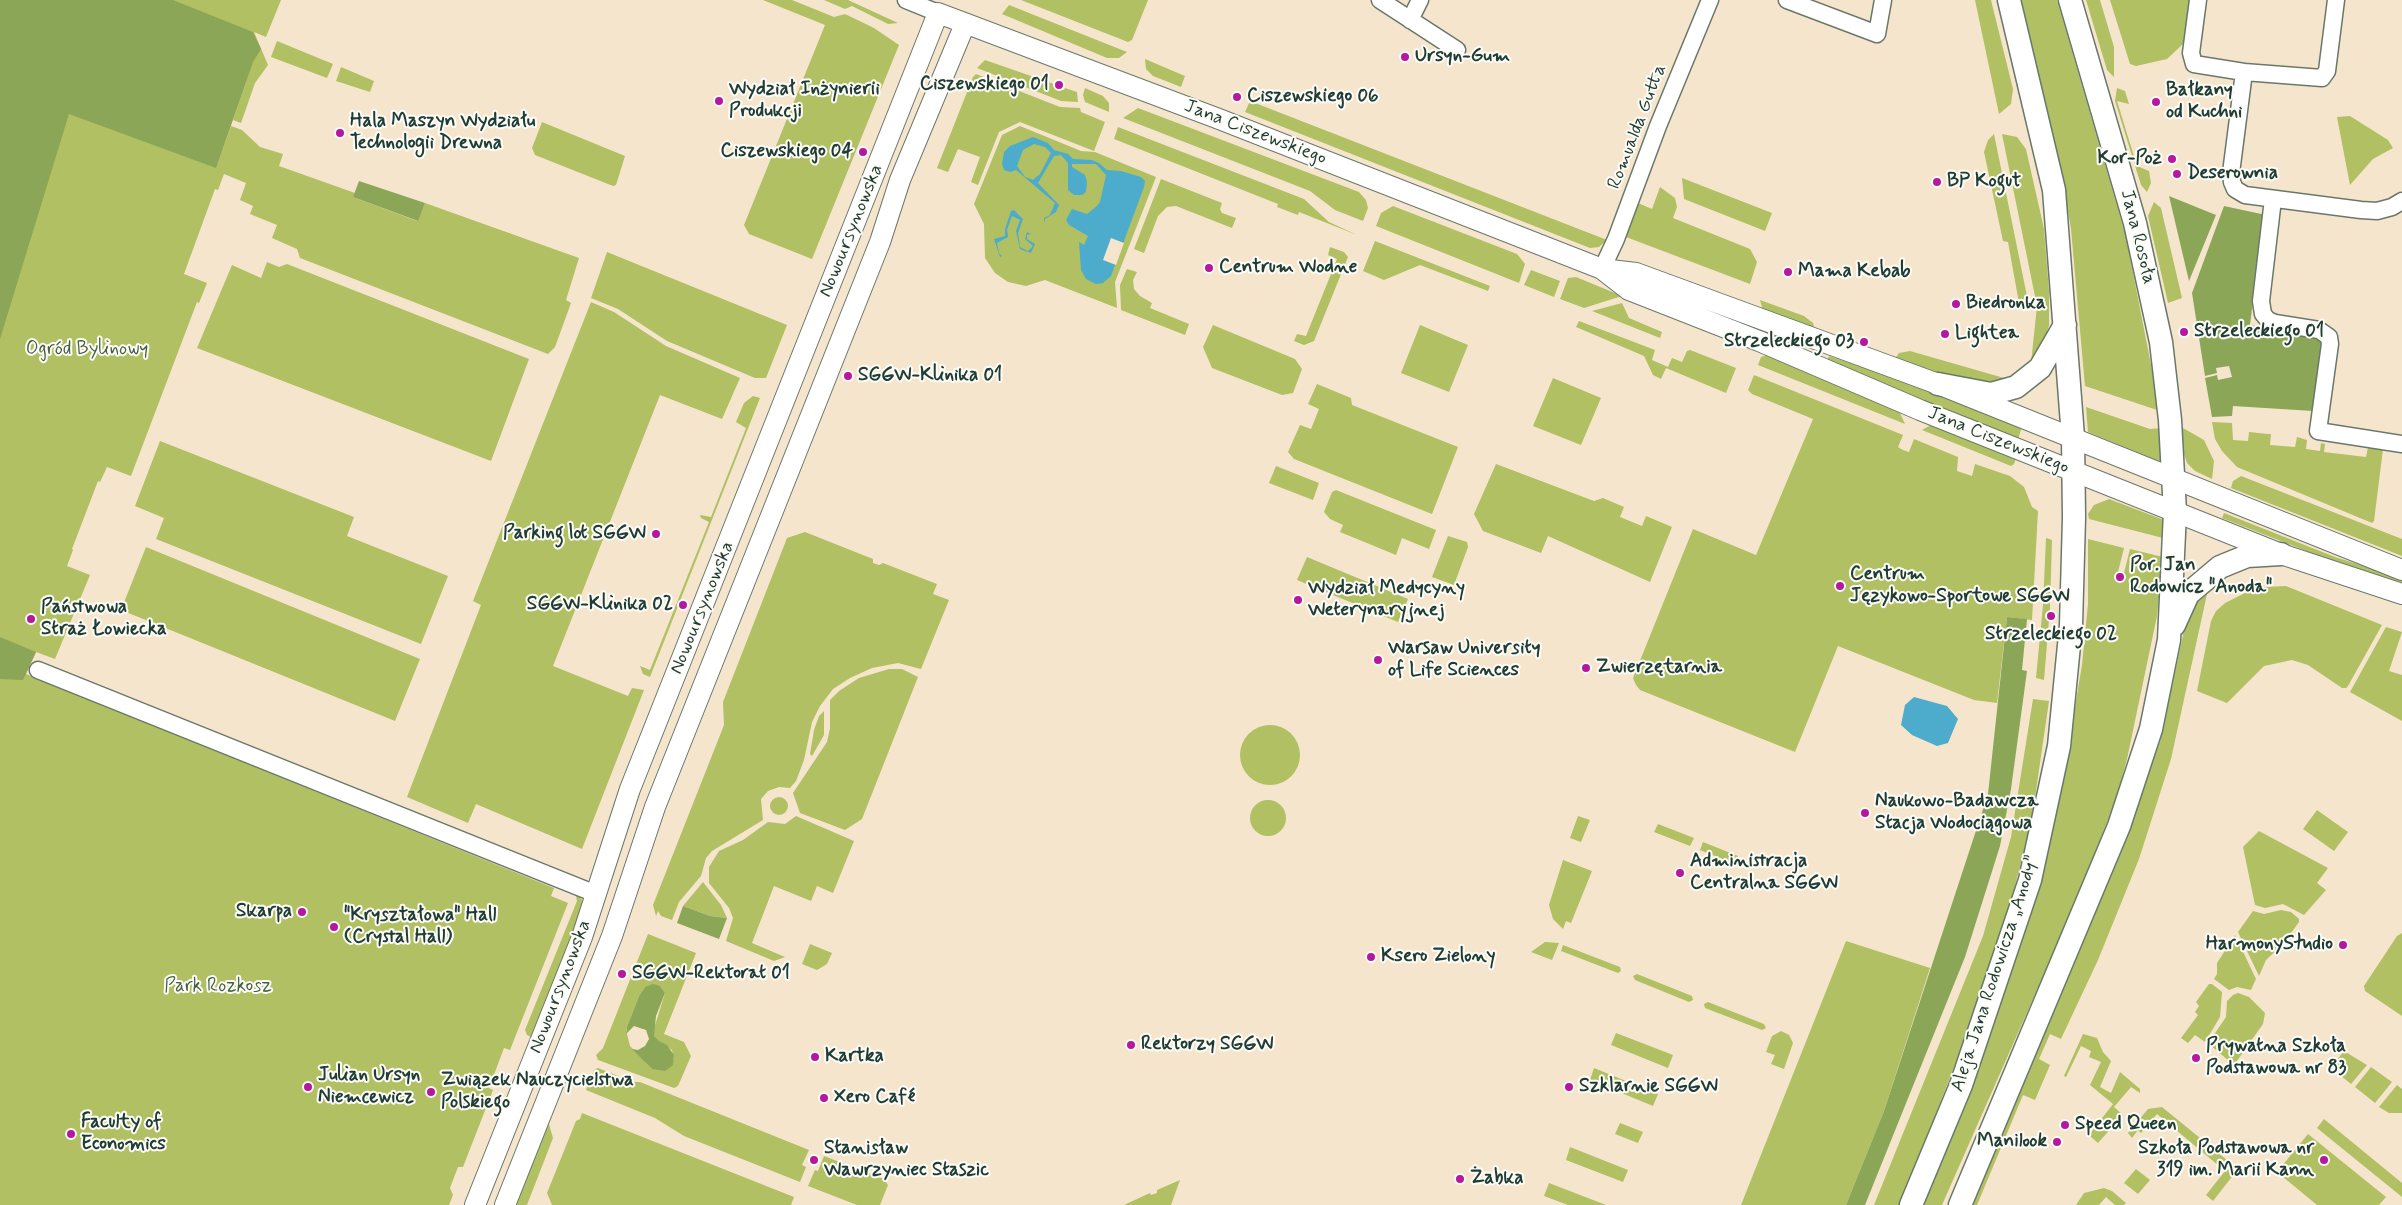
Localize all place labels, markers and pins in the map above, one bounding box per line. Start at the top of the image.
place label: Ursyn-Gum [1415,46,1510,68]
marker: Ursyn-Gum [1399,51,1411,63]
place label: Ciszewskiego 01 [920,74,1049,96]
place label: Wydział Inżynierii Produkcji [729,79,880,123]
marker: Ciszewskiego 01 [1053,79,1065,91]
place label: Bałkany od Kuchni [2166,80,2242,124]
place label: Ciszewskiego 06 [1247,86,1379,108]
marker: Ciszewskiego 06 [1231,91,1243,103]
marker: Wydział Inżynierii Produkcji [713,95,725,107]
marker: Bałkany od Kuchni [2150,96,2162,108]
place label: Hala Maszyn Wydziału Technologii Drewna [350,111,535,155]
marker: Hala Maszyn Wydziału Technologii Drewna [334,127,346,139]
place label: Ciszewskiego 04 [720,141,853,163]
marker: Ciszewskiego 04 [857,146,869,158]
place label: Kor-Poż [2098,148,2162,170]
marker: Kor-Poż [2166,153,2178,165]
place label: Deserownia [2187,163,2278,185]
marker: Deserownia [2171,168,2183,180]
place label: BP Kogut [1947,171,2021,193]
marker: BP Kogut [1931,176,1943,188]
place label: Centrum Wodne [1219,257,1357,279]
place label: Mama Kebab [1798,261,1910,283]
marker: Centrum Wodne [1203,262,1215,274]
marker: Mama Kebab [1782,266,1794,278]
place label: Biedronka [1966,293,2046,315]
marker: Biedronka [1950,298,1962,310]
place label: Strzeleckiego 01 [2194,321,2324,343]
place label: Lightea [1955,323,2019,345]
marker: Strzeleckiego 01 [2178,326,2190,338]
marker: Lightea [1939,328,1951,340]
place label: Strzeleckiego 03 [1724,331,1854,353]
marker: Strzeleckiego 03 [1858,336,1870,348]
place label: SGGW-Klinika 01 [858,365,1002,387]
marker: SGGW-Klinika 01 [842,370,854,382]
place label: Parking lot SGGW [503,523,646,545]
marker: Parking lot SGGW [650,528,662,540]
place label: Por. Jan Rodowicz "Anoda" [2130,555,2272,599]
place label: Centrum Językowo-Sportowe SGGW [1850,564,2070,608]
marker: Por. Jan Rodowicz "Anoda" [2114,571,2126,583]
place label: Wydział Medycyny Weterynaryjnej [1308,578,1465,622]
marker: Centrum Językowo-Sportowe SGGW [1834,580,1846,592]
place label: SGGW-Klinika 02 [527,594,673,616]
marker: Wydział Medycyny Weterynaryjnej [1292,594,1304,606]
place label: Państwowa Straż Łowiecka [41,597,167,641]
marker: SGGW-Klinika 02 [677,599,689,611]
marker: Strzeleckiego 02 [2045,610,2057,622]
marker: Państwowa Straż Łowiecka [25,613,37,625]
place label: Strzeleckiego 02 [1985,624,2117,646]
place label: Warsaw University of Life Sciences [1388,638,1540,682]
marker: Warsaw University of Life Sciences [1372,654,1384,666]
place label: Zwierzętarnia [1596,657,1722,679]
marker: Zwierzętarnia [1580,662,1592,674]
place label: Naukowo-Badawcza Stacja Wodociągowa [1875,791,2038,835]
marker: Naukowo-Badawcza Stacja Wodociągowa [1859,807,1871,819]
place label: Administracja Centralna SGGW [1690,851,1838,895]
marker: Administracja Centralna SGGW [1674,867,1686,879]
place label: Skarpa [236,901,292,923]
place label: "Kryształowa" Hall (Crystal Hall) [344,905,496,949]
marker: Skarpa [296,906,308,918]
marker: "Kryształowa" Hall (Crystal Hall) [328,921,340,933]
place label: HarmonyStudio [2206,934,2333,956]
marker: HarmonyStudio [2337,939,2349,951]
place label: Ksero Zielony [1381,946,1496,968]
marker: Ksero Zielony [1365,951,1377,963]
place label: SGGW-Rektorat 01 [632,963,790,985]
marker: SGGW-Rektorat 01 [616,968,628,980]
place label: Rektorzy SGGW [1141,1034,1274,1056]
place label: Prywatna Szkoła Podstawowa nr 83 [2206,1036,2346,1080]
marker: Rektorzy SGGW [1125,1039,1137,1051]
place label: Kartka [825,1046,884,1068]
marker: Kartka [809,1051,821,1063]
marker: Prywatna Szkoła Podstawowa nr 83 [2190,1052,2202,1064]
place label: Julian Ursyn Niemcewicz [318,1065,420,1109]
place label: Związek Nauczycielstwa Polskiego [441,1070,634,1114]
place label: Szklarnie SGGW [1579,1076,1718,1098]
marker: Julian Ursyn Niemcewicz [302,1081,314,1093]
marker: Szklarnie SGGW [1563,1081,1575,1093]
marker: Związek Nauczycielstwa Polskiego [425,1086,437,1098]
place label: Xero Café [834,1087,915,1109]
marker: Xero Café [818,1092,830,1104]
place label: Faculty of Economics [81,1112,166,1156]
place label: Speed Queen [2075,1114,2177,1136]
marker: Speed Queen [2059,1119,2071,1131]
marker: Faculty of Economics [65,1128,77,1140]
place label: Manilook [1977,1131,2047,1153]
marker: Manilook [2051,1136,2063,1148]
place label: Stanisław Wawrzyniec Staszic [824,1138,989,1182]
place label: Szkoła Podstawowa nr 319 im. Marii Kann [2138,1138,2314,1182]
marker: Stanisław Wawrzyniec Staszic [808,1154,820,1166]
marker: Szkoła Podstawowa nr 319 im. Marii Kann [2318,1154,2330,1166]
place label: Żabka [1470,1168,1523,1190]
marker: Żabka [1454,1173,1466,1185]

